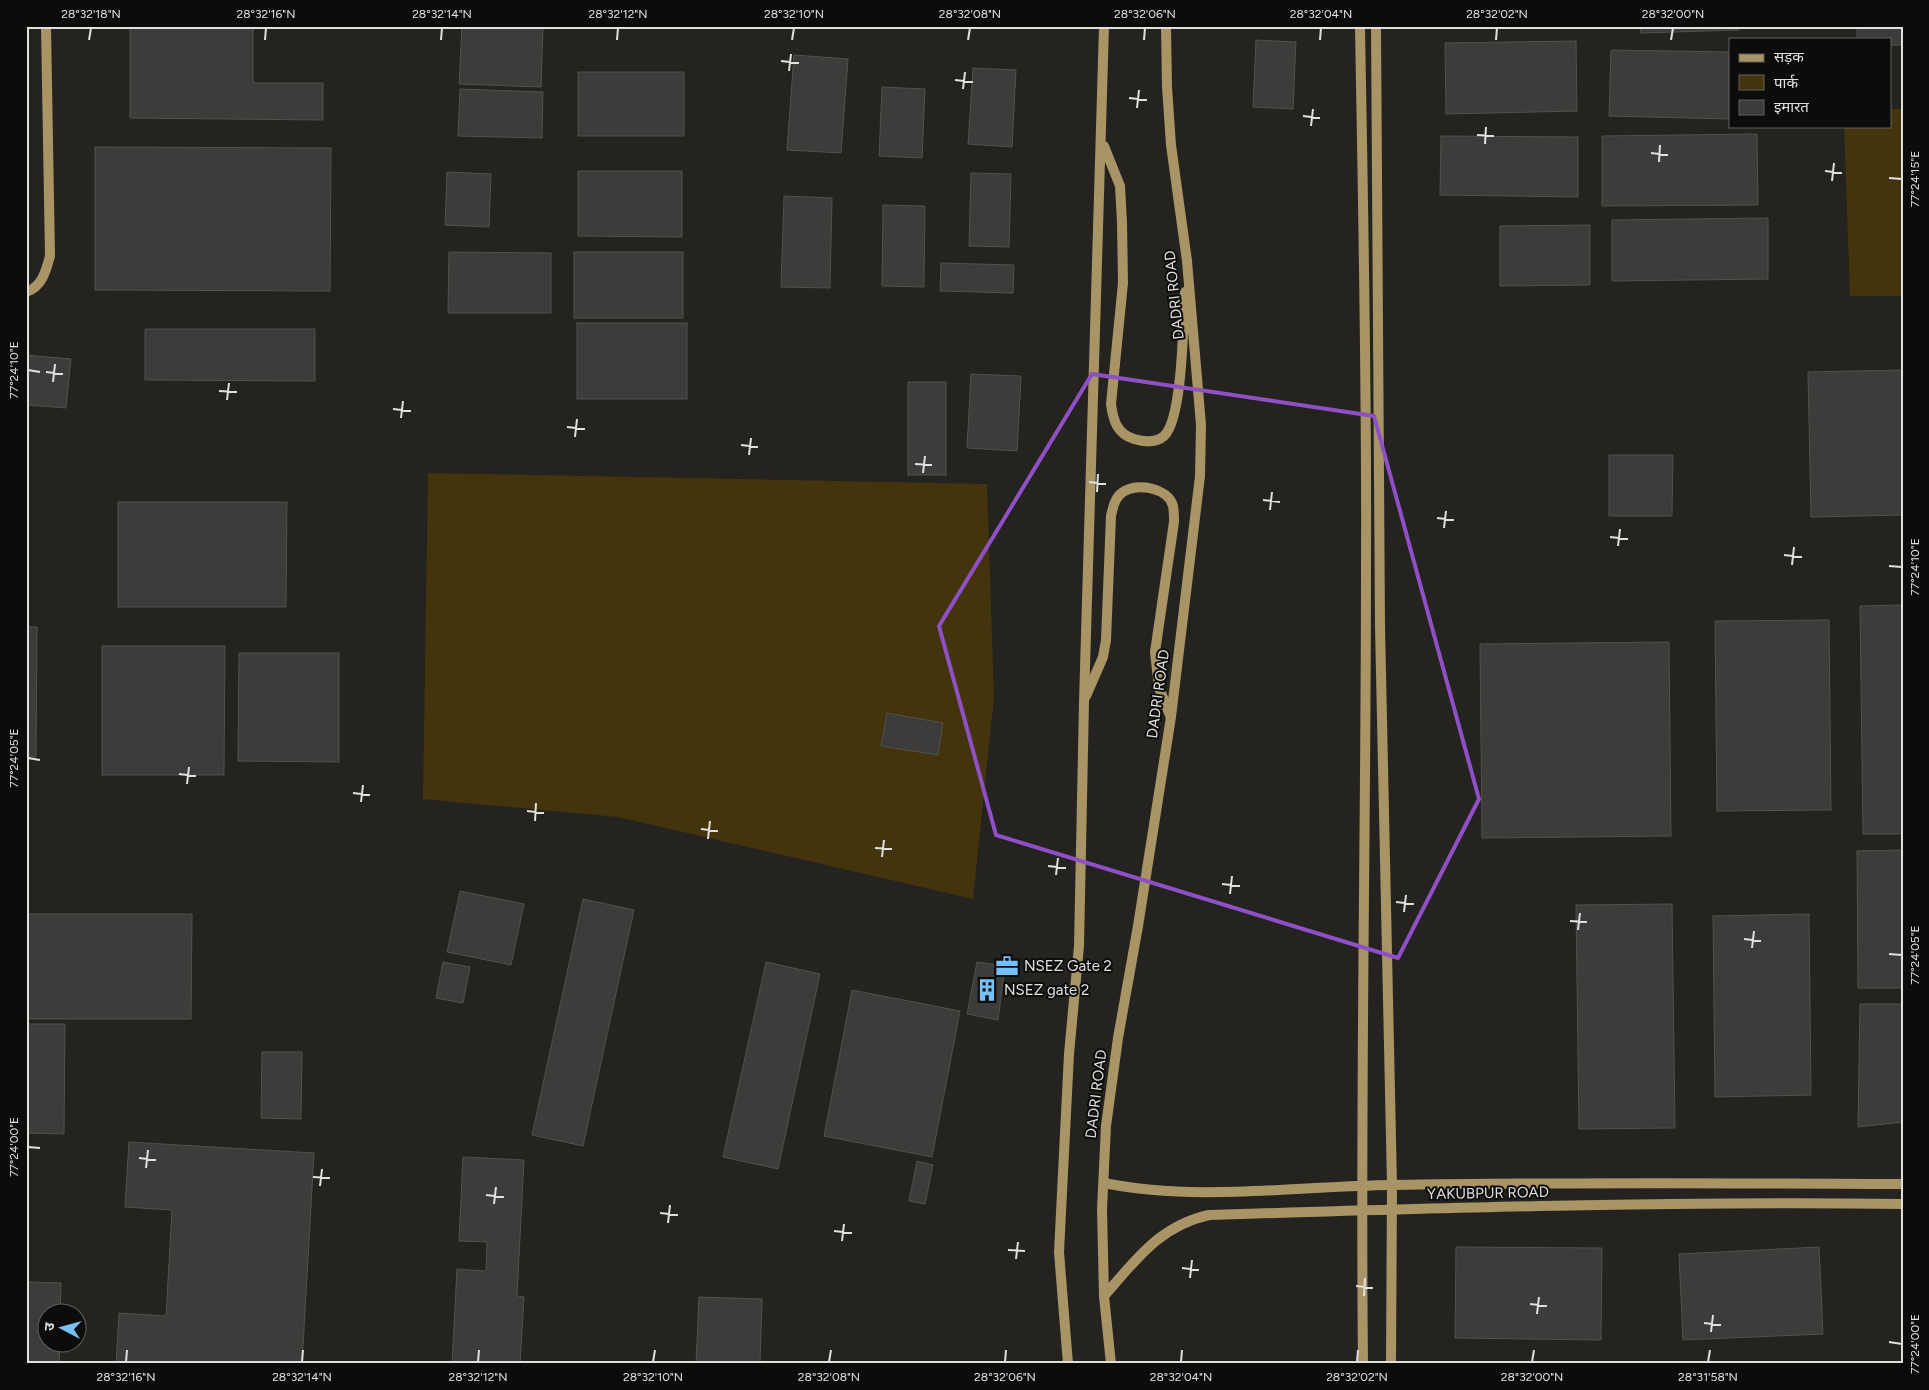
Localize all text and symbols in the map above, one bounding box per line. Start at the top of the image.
text: 28°32'18"N [61,7,121,21]
text: 28°32'16"N [236,7,296,21]
text: 28°32'14"N [412,7,472,21]
text: 28°32'12"N [589,7,647,21]
text: 28°32'10"N [764,7,824,21]
text: 28°32'08"N [939,7,1001,21]
text: 28°32'06"N [1114,7,1176,21]
text: 28°32'04"N [1290,7,1352,21]
text: 28°32'02"N [1466,7,1528,21]
text: 28°32'00"N [1642,7,1704,21]
legend [1729,38,1892,128]
text: सड़क [1774,48,1804,66]
text: पार्क [1774,74,1798,92]
text: इमारत [1774,98,1809,116]
text: 77°24'15"E [1908,151,1922,207]
street label: DADRI ROAD [1160,250,1188,340]
text: 77°24'10"E [7,341,21,399]
text: 77°24'10"E [1908,538,1922,596]
street label: DADRI ROAD [1143,648,1173,740]
text: 77°24'05"E [7,728,21,788]
text: 77°24'05"E [1908,925,1922,985]
office icon: NSEZ Gate 2 [994,953,1020,979]
place label: NSEZ Gate 2 [1024,957,1112,975]
building icon: NSEZ gate 2 [974,977,1000,1003]
place label: NSEZ gate 2 [1004,981,1089,999]
street label: DADRI ROAD [1082,1049,1110,1139]
text: 77°24'00"E [7,1117,21,1177]
street label: YAKUBPUR ROAD [1427,1183,1549,1203]
north arrow [38,1302,88,1352]
text: 77°24'00"E [1908,1314,1922,1374]
text: उ [41,1321,59,1332]
text: 28°32'16"N [96,1370,156,1384]
text: 28°32'14"N [272,1370,332,1384]
text: 28°32'12"N [449,1370,507,1384]
text: 28°32'10"N [623,1370,683,1384]
text: 28°32'08"N [798,1370,860,1384]
text: 28°32'06"N [974,1370,1036,1384]
text: 28°32'04"N [1150,1370,1212,1384]
text: 28°32'02"N [1326,1370,1388,1384]
text: 28°32'00"N [1501,1370,1563,1384]
text: 28°31'58"N [1678,1370,1738,1384]

